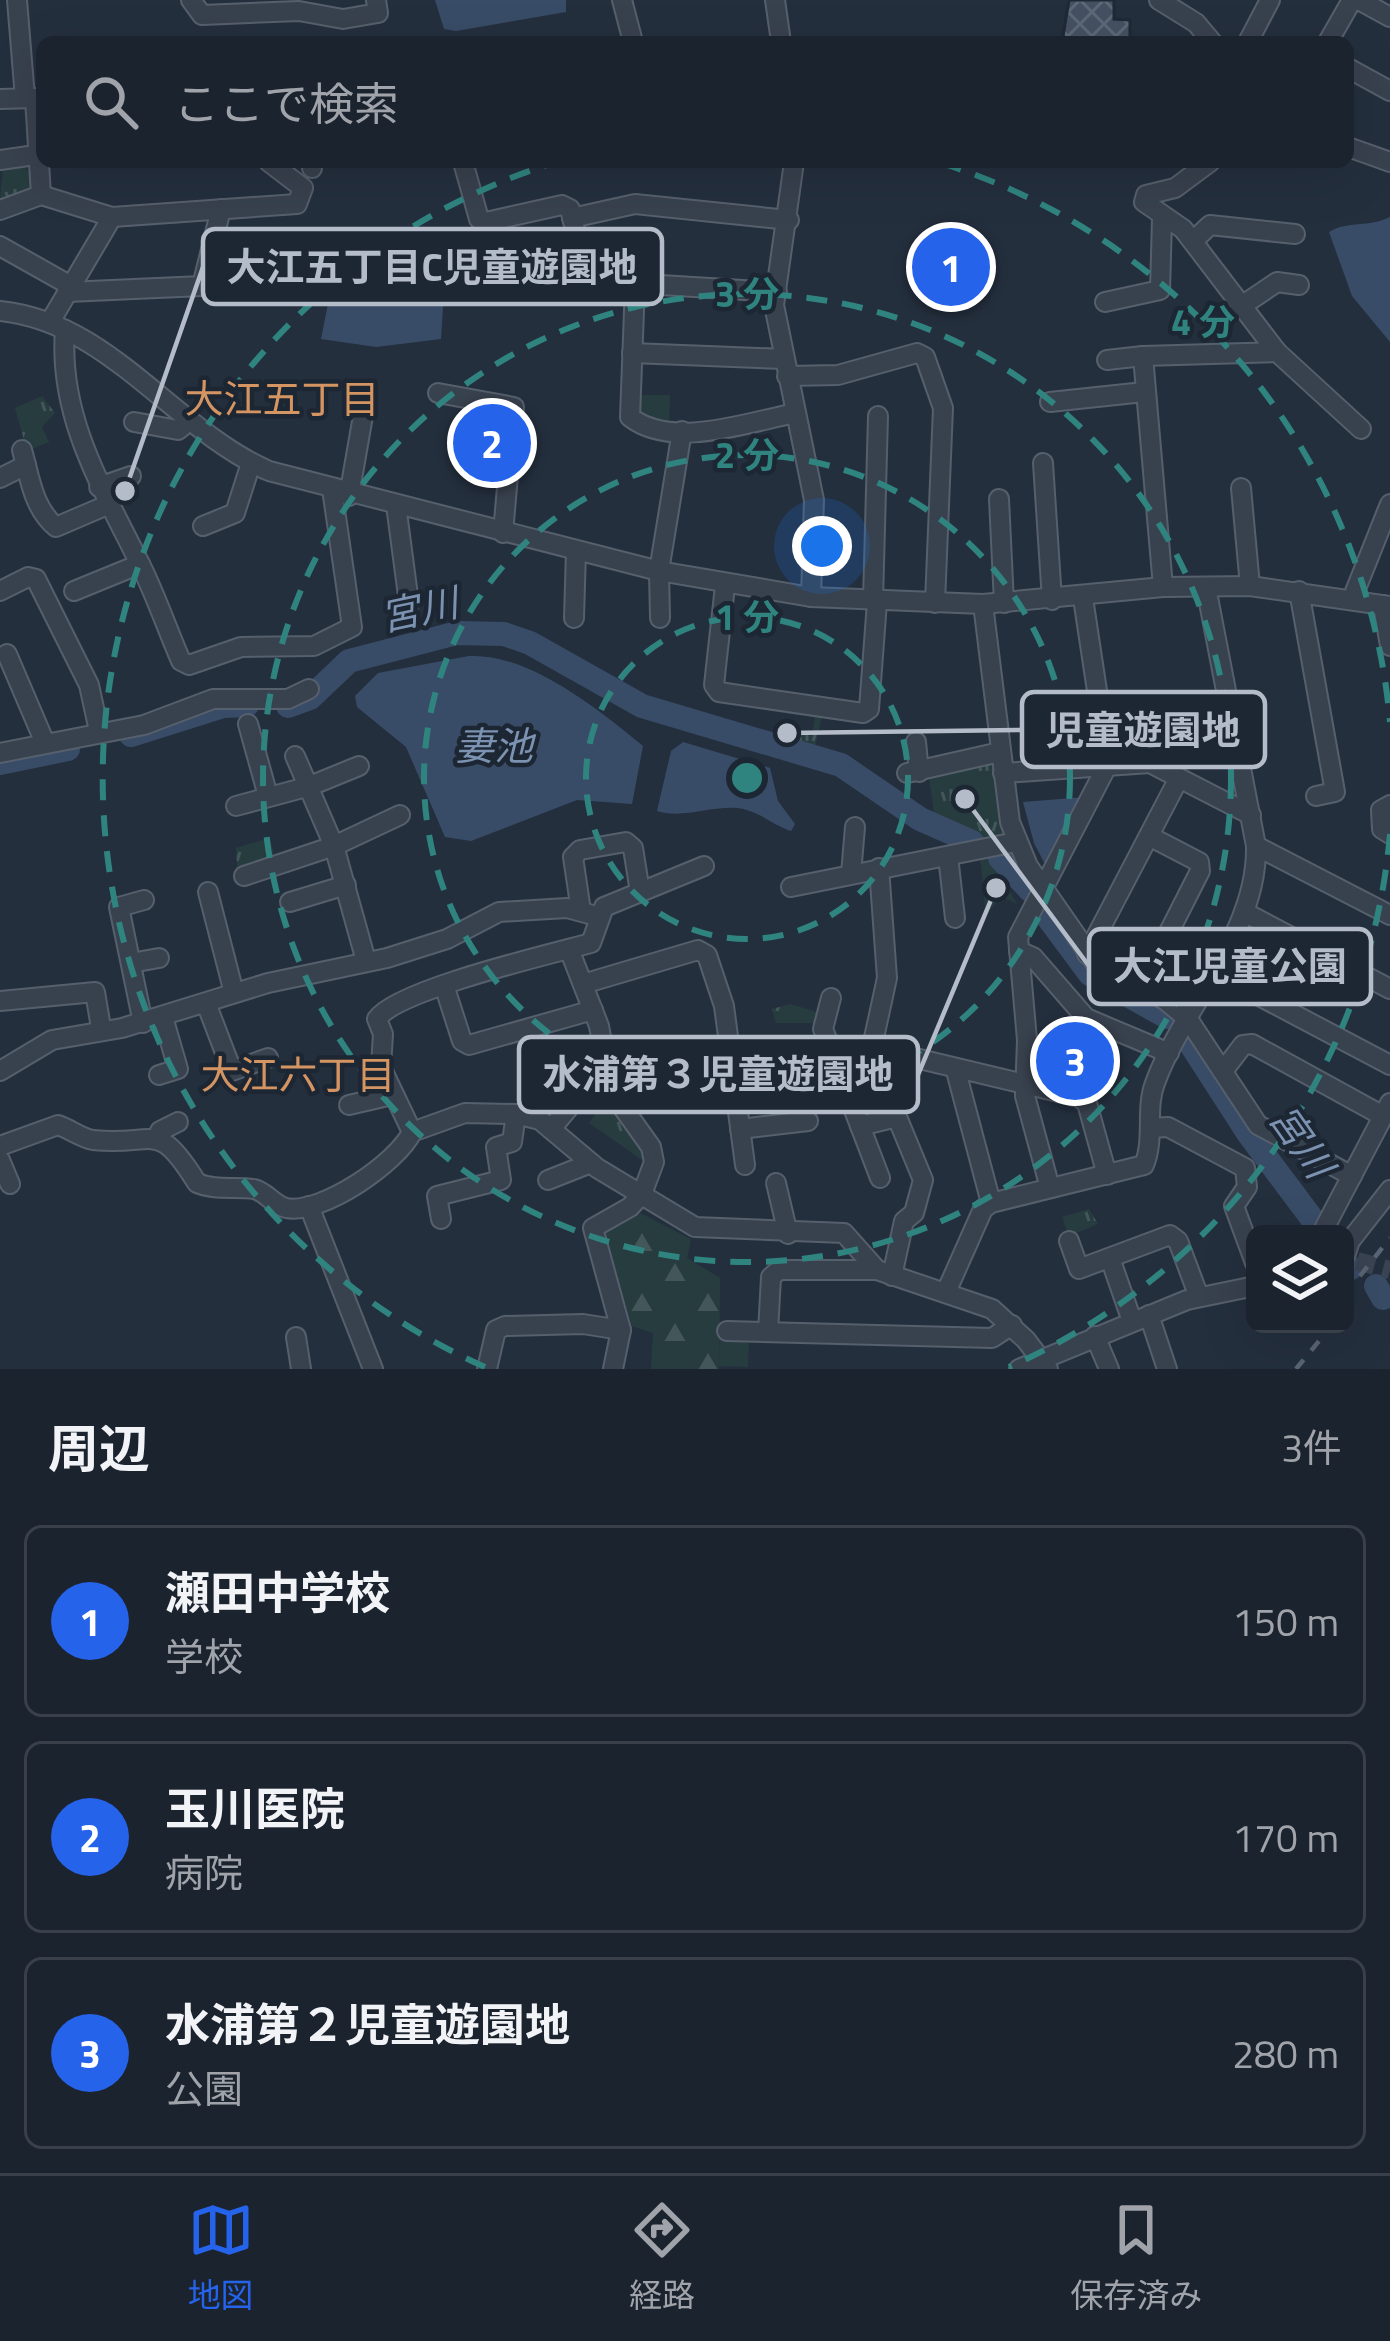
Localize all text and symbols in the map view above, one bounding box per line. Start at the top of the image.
search box [36,36,1354,168]
icon: search [78,69,144,135]
text: ここで検索 [174,69,399,137]
pin: 1 [912,222,990,312]
callout: 大江五丁目C児童遊園地 [203,229,662,304]
text: 大江五丁目C児童遊園地 [226,237,638,296]
text: 3 分 [715,266,779,321]
text: 4 分 [1171,294,1235,349]
district label: 大江五丁目 [184,369,380,428]
pin: 2 [453,398,531,488]
text: 2 分 [715,427,779,482]
your location [792,516,852,576]
water label: 宮川 [375,571,467,646]
text: 1 分 [715,589,779,644]
callout: 児童遊園地 [1022,692,1265,767]
text: 児童遊園地 [1045,700,1241,759]
water label: 妻池 [455,716,537,775]
centre of rings [726,757,768,799]
callout: 大江児童公園 [1089,929,1371,1004]
text: 大江児童公園 [1113,936,1347,995]
pin: 3 [1036,1016,1114,1106]
callout: 水浦第３児童遊園地 [519,1037,918,1112]
text: 水浦第３児童遊園地 [542,1044,894,1103]
district label: 大江六丁目 [200,1045,396,1104]
water label: 宮川 [1255,1092,1351,1193]
map controls [1246,1225,1354,1333]
button: layers [1246,1225,1354,1333]
text: 周辺 [48,1409,150,1487]
text: 3件 [1281,1418,1342,1477]
text: 瀬田中学校 [165,1558,390,1626]
text: 1 [79,1592,101,1651]
text: 150 m [1232,1592,1339,1651]
text: 学校 [165,1627,243,1686]
text: 玉川医院 [165,1774,345,1842]
text: 2 [79,1808,101,1867]
text: 170 m [1232,1808,1339,1867]
text: 病院 [165,1843,243,1902]
text: 水浦第２児童遊園地 [165,1990,570,2058]
text: 3 [79,2024,101,2083]
text: 280 m [1232,2024,1339,2083]
text: 公園 [165,2059,243,2118]
tab: 地図 [188,2197,254,2320]
tab: 経路 [629,2197,695,2320]
tab: 保存済み [1070,2197,1202,2320]

